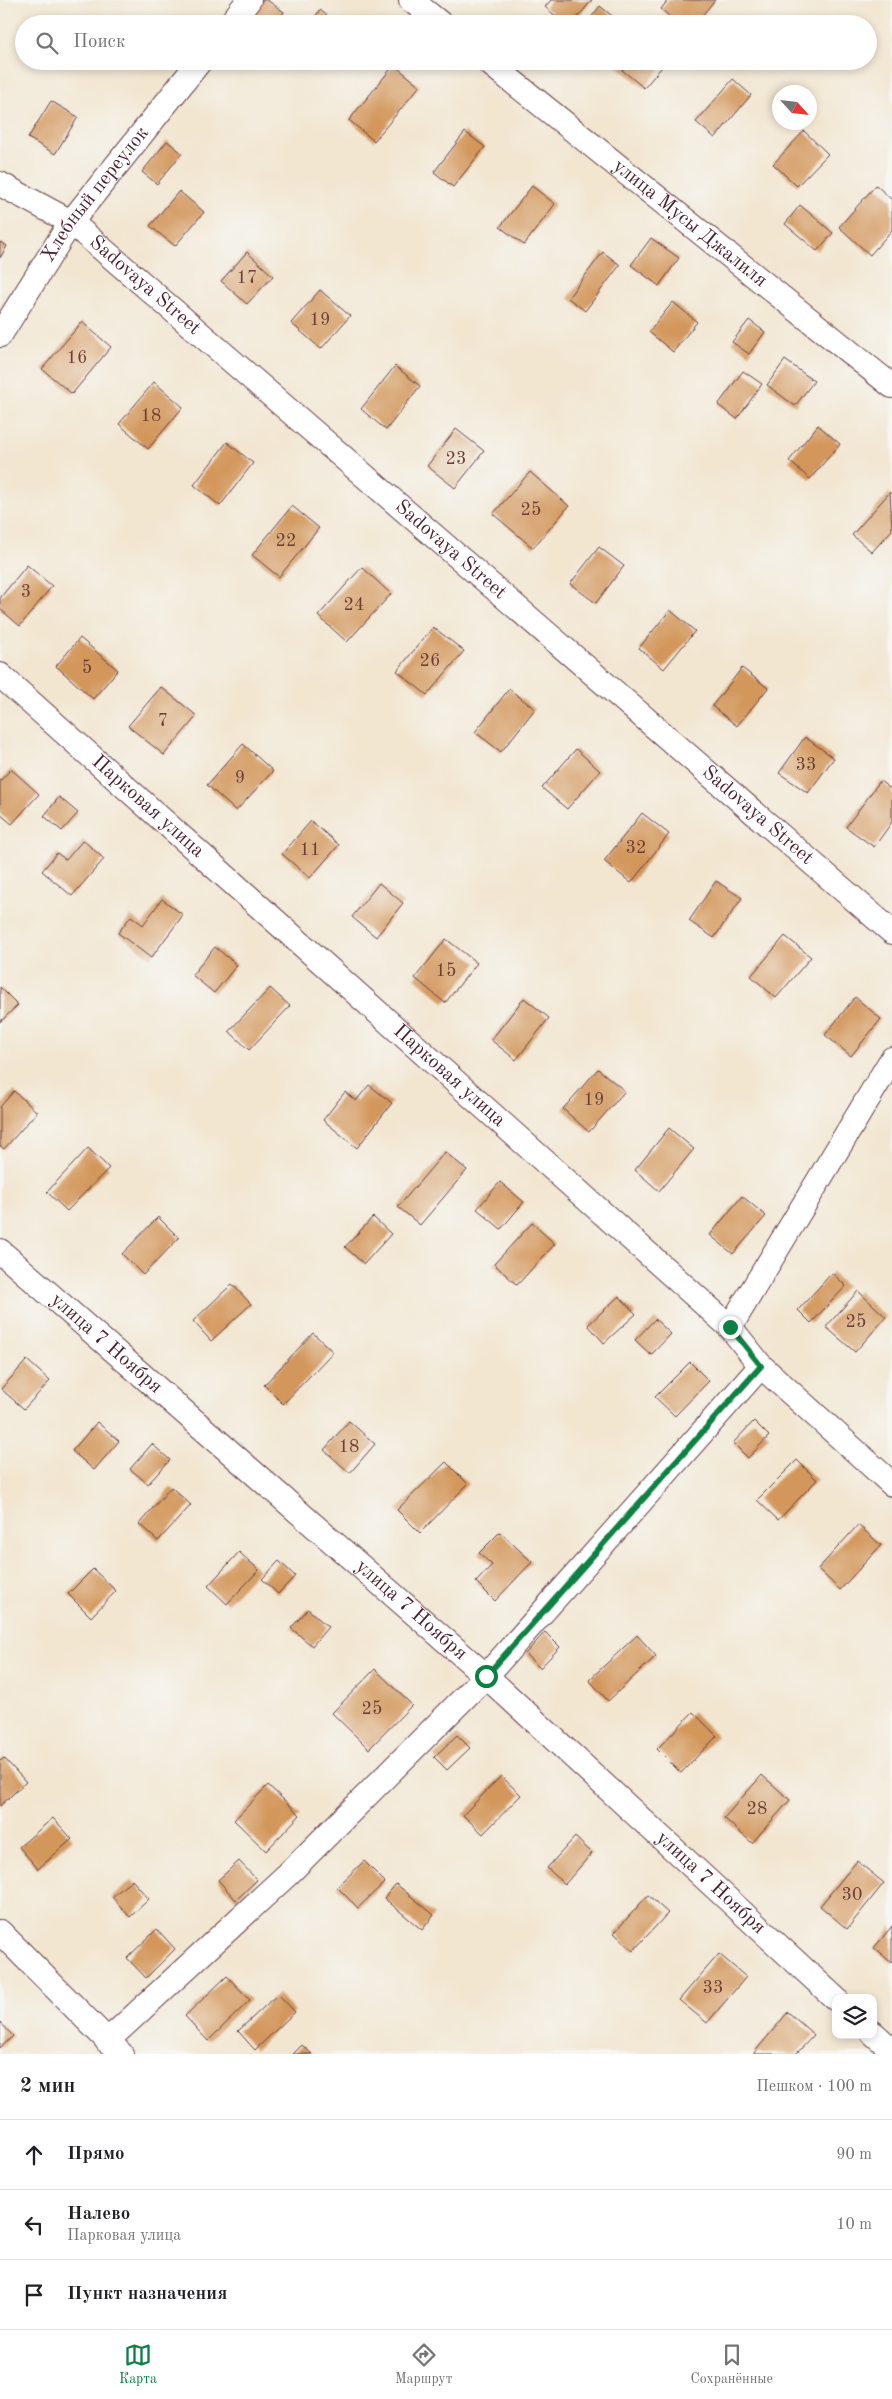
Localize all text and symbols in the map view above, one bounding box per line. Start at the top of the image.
search box [15,15,877,70]
icon: search [33,29,61,57]
text: Поиск [73,33,125,52]
north arrow [772,85,817,130]
street label: Хлебный переулок [38,123,153,266]
street label: улица Мусы Джалиля [609,156,771,291]
street label: Sadovaya Street [85,232,204,339]
house number: 17 [237,269,257,287]
house number: 19 [310,311,330,329]
house number: 16 [67,349,87,367]
house number: 18 [141,407,161,425]
house number: 23 [446,450,466,468]
street label: Sadovaya Street [391,497,510,603]
house number: 25 [521,501,541,519]
house number: 22 [276,532,296,550]
house number: 3 [21,583,31,601]
house number: 24 [344,596,364,614]
house number: 26 [420,652,440,670]
house number: 5 [82,659,92,677]
house number: 7 [158,712,168,730]
street label: Парковая улица [88,752,208,862]
house number: 33 [796,756,816,774]
street label: Sadovaya Street [698,762,817,869]
house number: 9 [235,769,245,787]
house number: 32 [626,839,646,857]
house number: 11 [300,841,320,859]
house number: 15 [436,962,456,980]
street label: Парковая улица [389,1021,509,1131]
house number: 19 [584,1091,604,1109]
street label: улица 7 Ноября [47,1290,166,1398]
house number: 25 [846,1313,866,1331]
route end [719,1316,742,1339]
house number: 18 [339,1438,359,1456]
street label: улица 7 Ноября [351,1557,471,1664]
route start [475,1665,498,1688]
house number: 25 [362,1700,382,1718]
house number: 28 [747,1800,767,1818]
street label: улица 7 Ноября [652,1828,769,1938]
house number: 30 [842,1886,862,1904]
house number: 33 [703,1979,723,1997]
map controls [832,1994,877,2039]
button: layers [832,1994,877,2039]
text: 2 мин [20,2076,75,2097]
text: Пешком · 100 m [756,2079,872,2095]
icon: ahead [20,2141,48,2169]
text: Прямо [67,2145,125,2164]
text: 90 m [836,2147,872,2163]
text: Налево [67,2205,130,2224]
icon: left [20,2211,48,2239]
text: 10 m [836,2217,872,2233]
text: Парковая улица [67,2228,181,2244]
icon: arrive [20,2281,48,2309]
text: Пункт назначения [67,2285,227,2304]
tab: Карта [119,2341,157,2388]
tab: Маршрут [395,2341,452,2388]
tab: Сохранённые [690,2341,773,2388]

